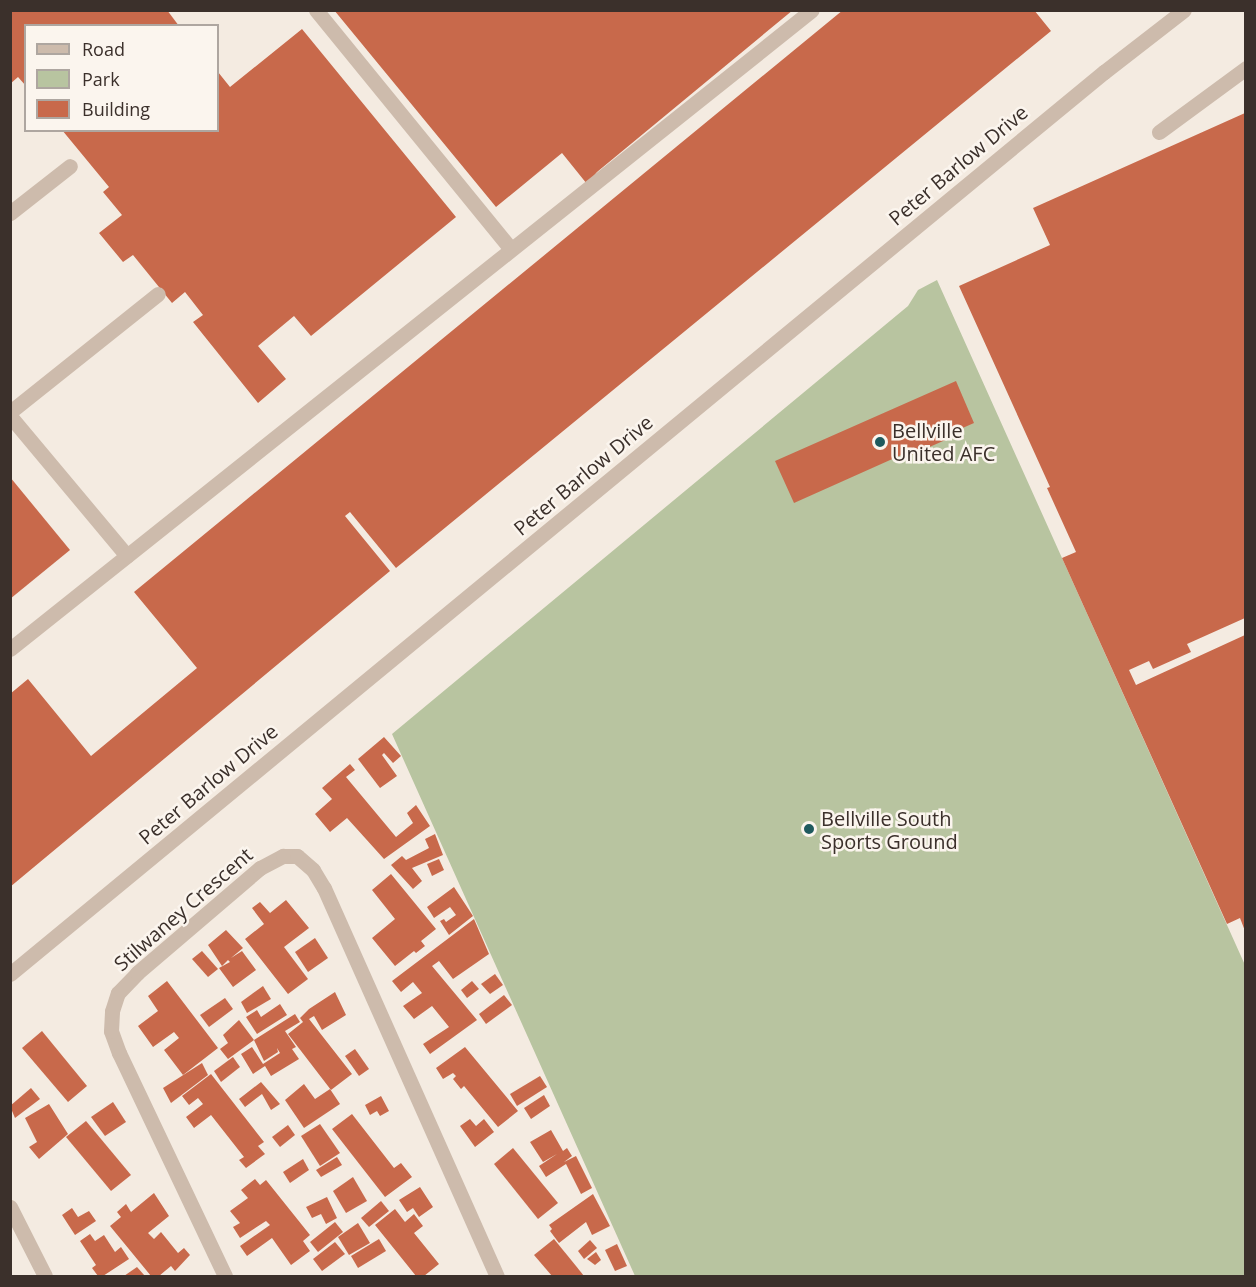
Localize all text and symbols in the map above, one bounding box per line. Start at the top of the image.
legend [24,24,219,132]
text: Road [82,37,125,61]
text: Park [82,67,120,91]
text: Building [82,97,150,121]
street label: Peter Barlow Drive [884,100,1032,230]
street label: Peter Barlow Drive [509,410,657,540]
place label: Bellville United AFC [892,418,995,465]
marker: Bellville United AFC [873,435,887,449]
street label: Peter Barlow Drive [134,719,282,849]
place label: Bellville South Sports Ground [821,806,958,853]
marker: Bellville South Sports Ground [802,822,816,836]
street label: Stilwaney Crescent [109,842,257,976]

